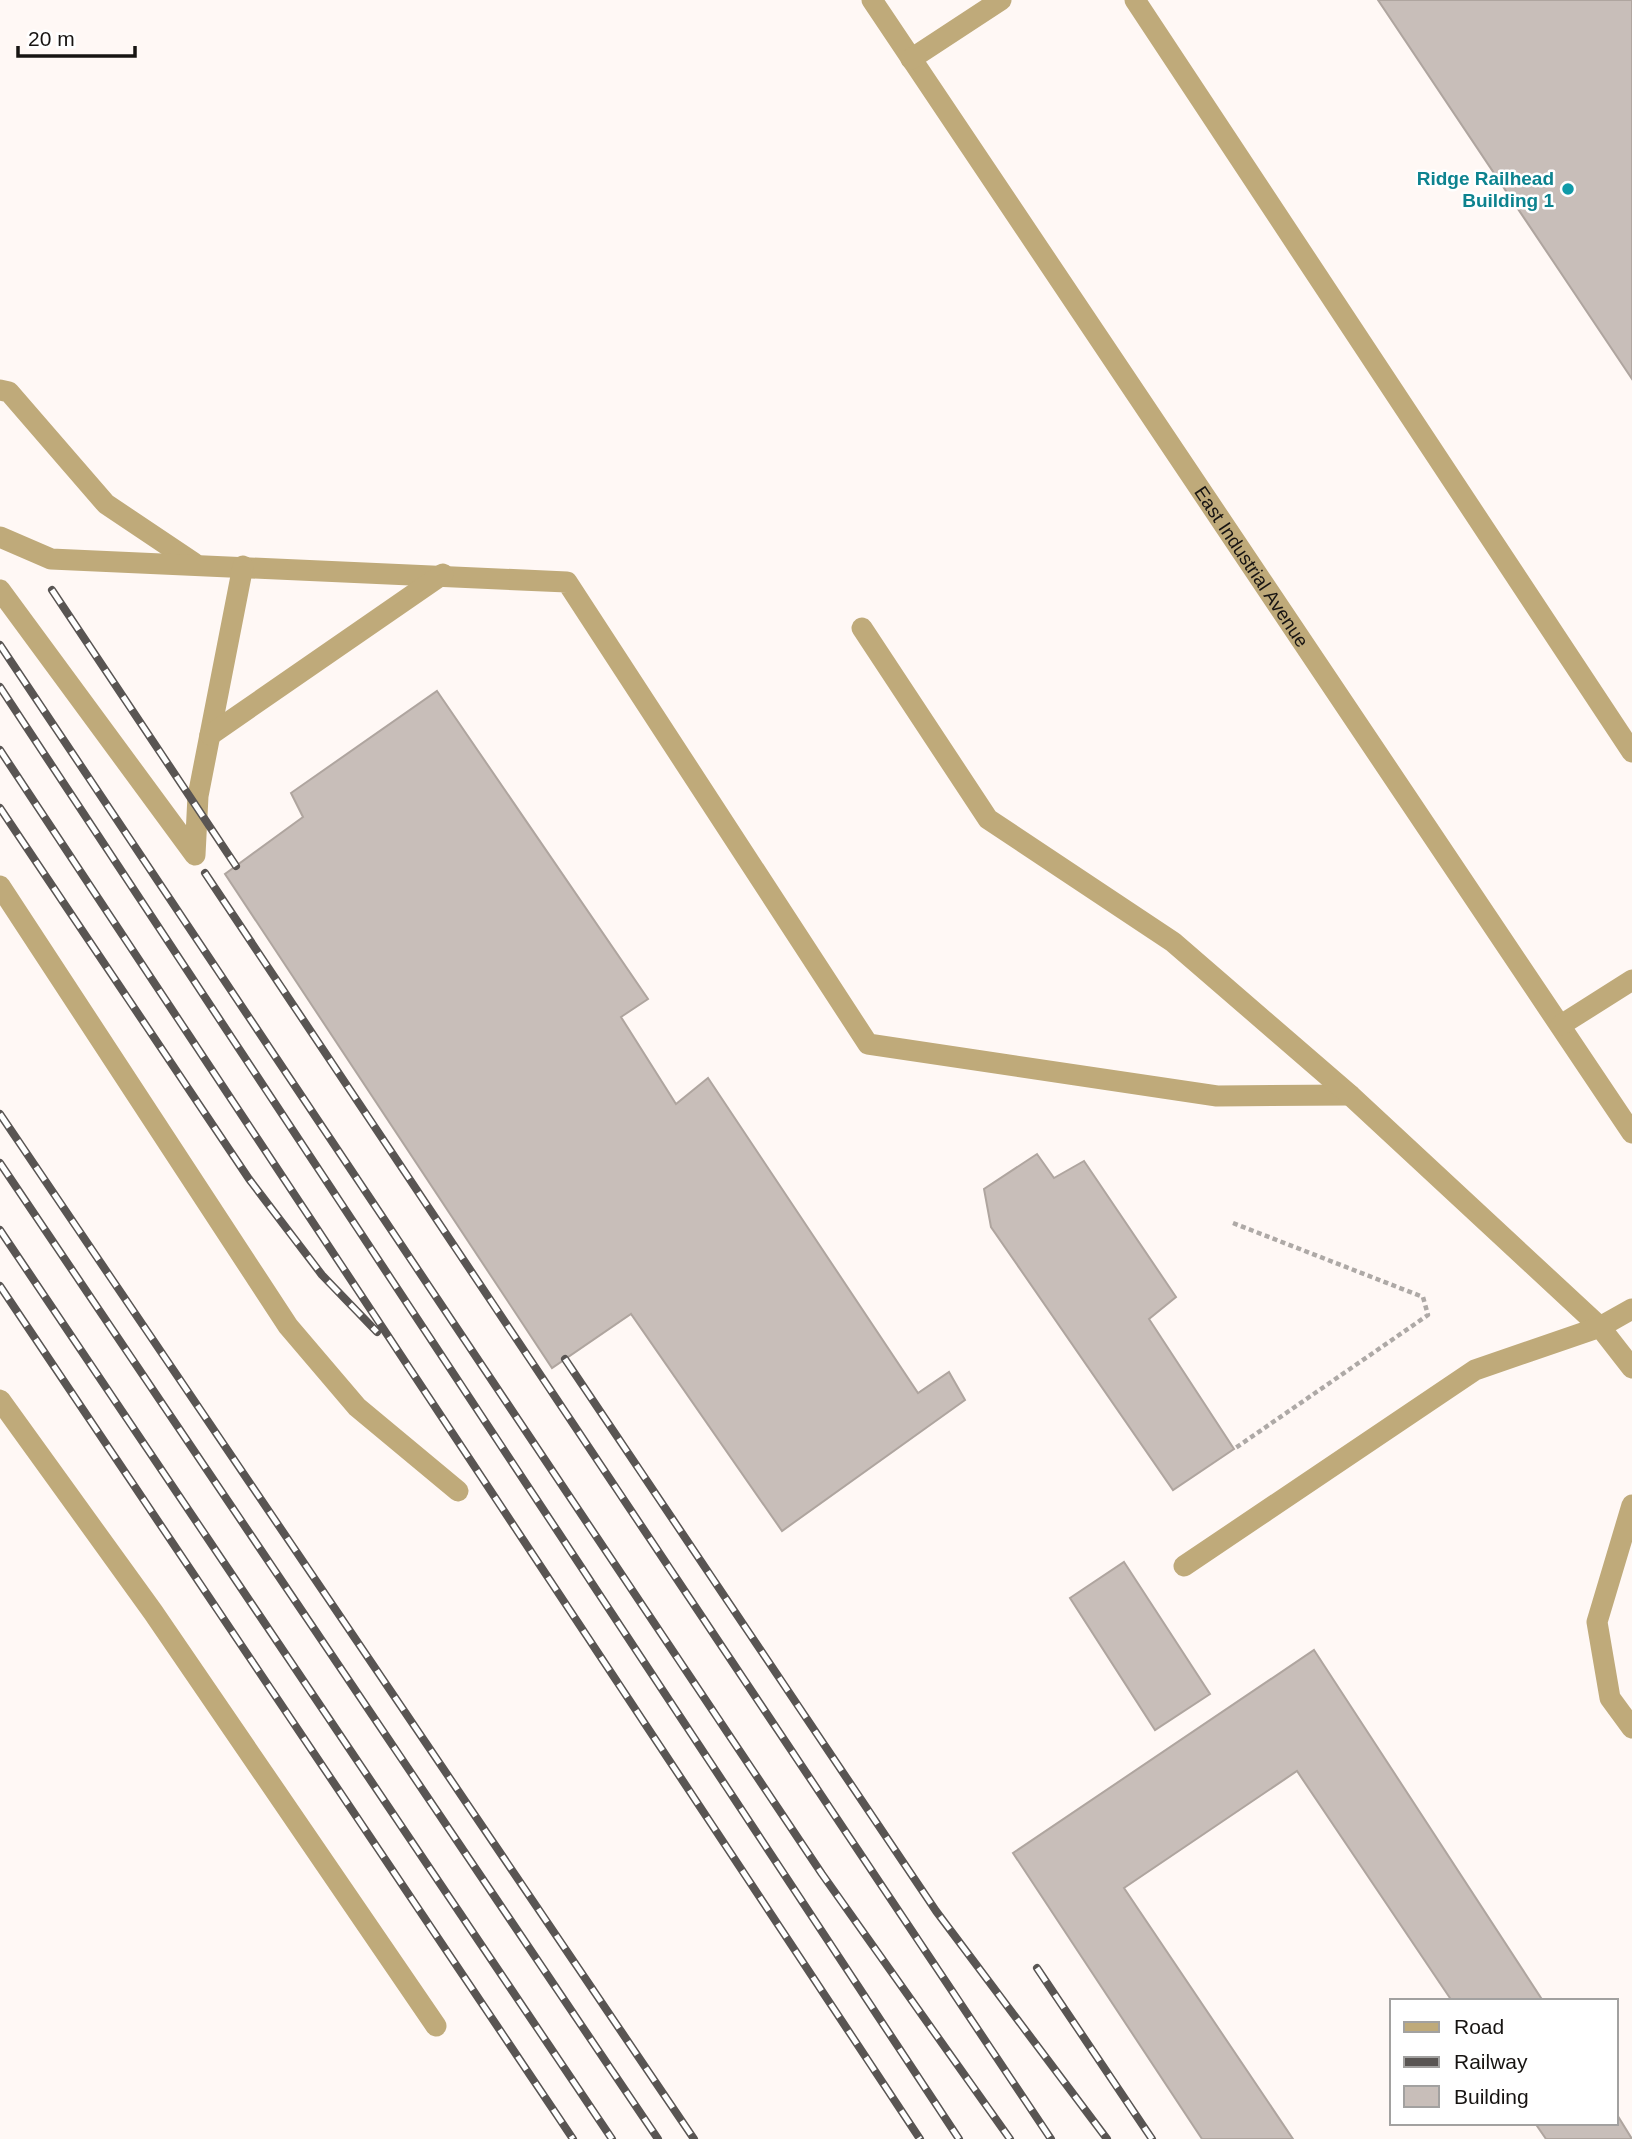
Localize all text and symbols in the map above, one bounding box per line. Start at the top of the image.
scale bar [18,14,135,58]
text: 20 m [28,27,75,50]
place label: Ridge Railhead Building 1 [1417,168,1554,211]
marker: Ridge Railhead Building 1 [1560,181,1576,197]
street label: East Industrial Avenue [1191,482,1313,651]
legend [1390,1999,1618,2125]
text: Road [1454,2015,1504,2038]
text: Railway [1454,2050,1528,2073]
text: Building [1454,2085,1529,2108]

